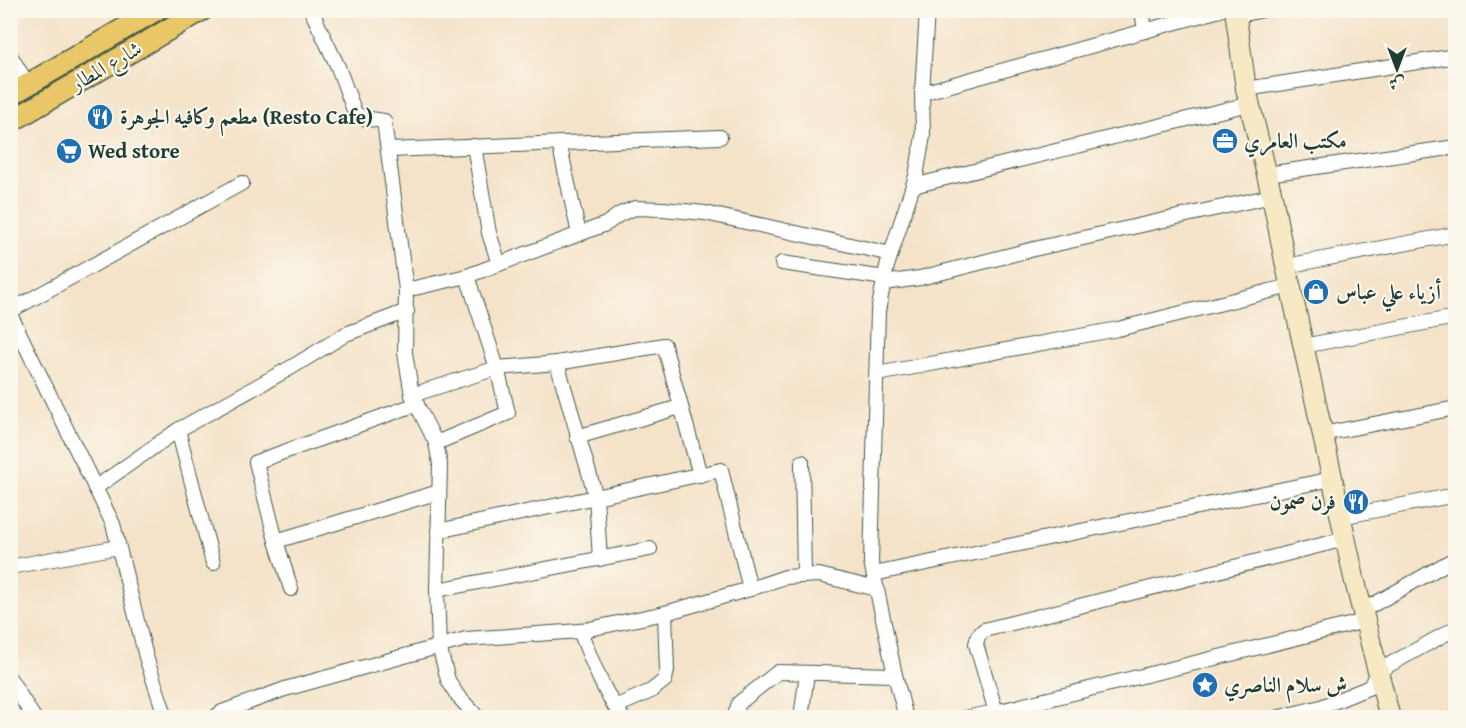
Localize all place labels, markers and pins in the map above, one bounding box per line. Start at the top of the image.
place label: مطعم وكافيه الجوهرة (Resto Cafe) [120,101,373,136]
restaurant icon: مطعم وكافيه الجوهرة (Resto Cafe) [85,102,115,132]
place label: مكتب العامري [1244,125,1347,158]
office icon: مكتب العامري [1210,126,1240,156]
place label: Wed store [88,135,180,166]
supermarket icon: Wed store [54,136,84,166]
place label: أزياء علي عباس [1336,276,1441,312]
shop icon: أزياء علي عباس [1301,277,1331,307]
place label: فرن صمون [1269,486,1336,517]
restaurant icon: فرن صمون [1341,487,1371,517]
place label: ش سلام الناصري [1224,669,1347,704]
place icon: ش سلام الناصري [1190,670,1220,700]

